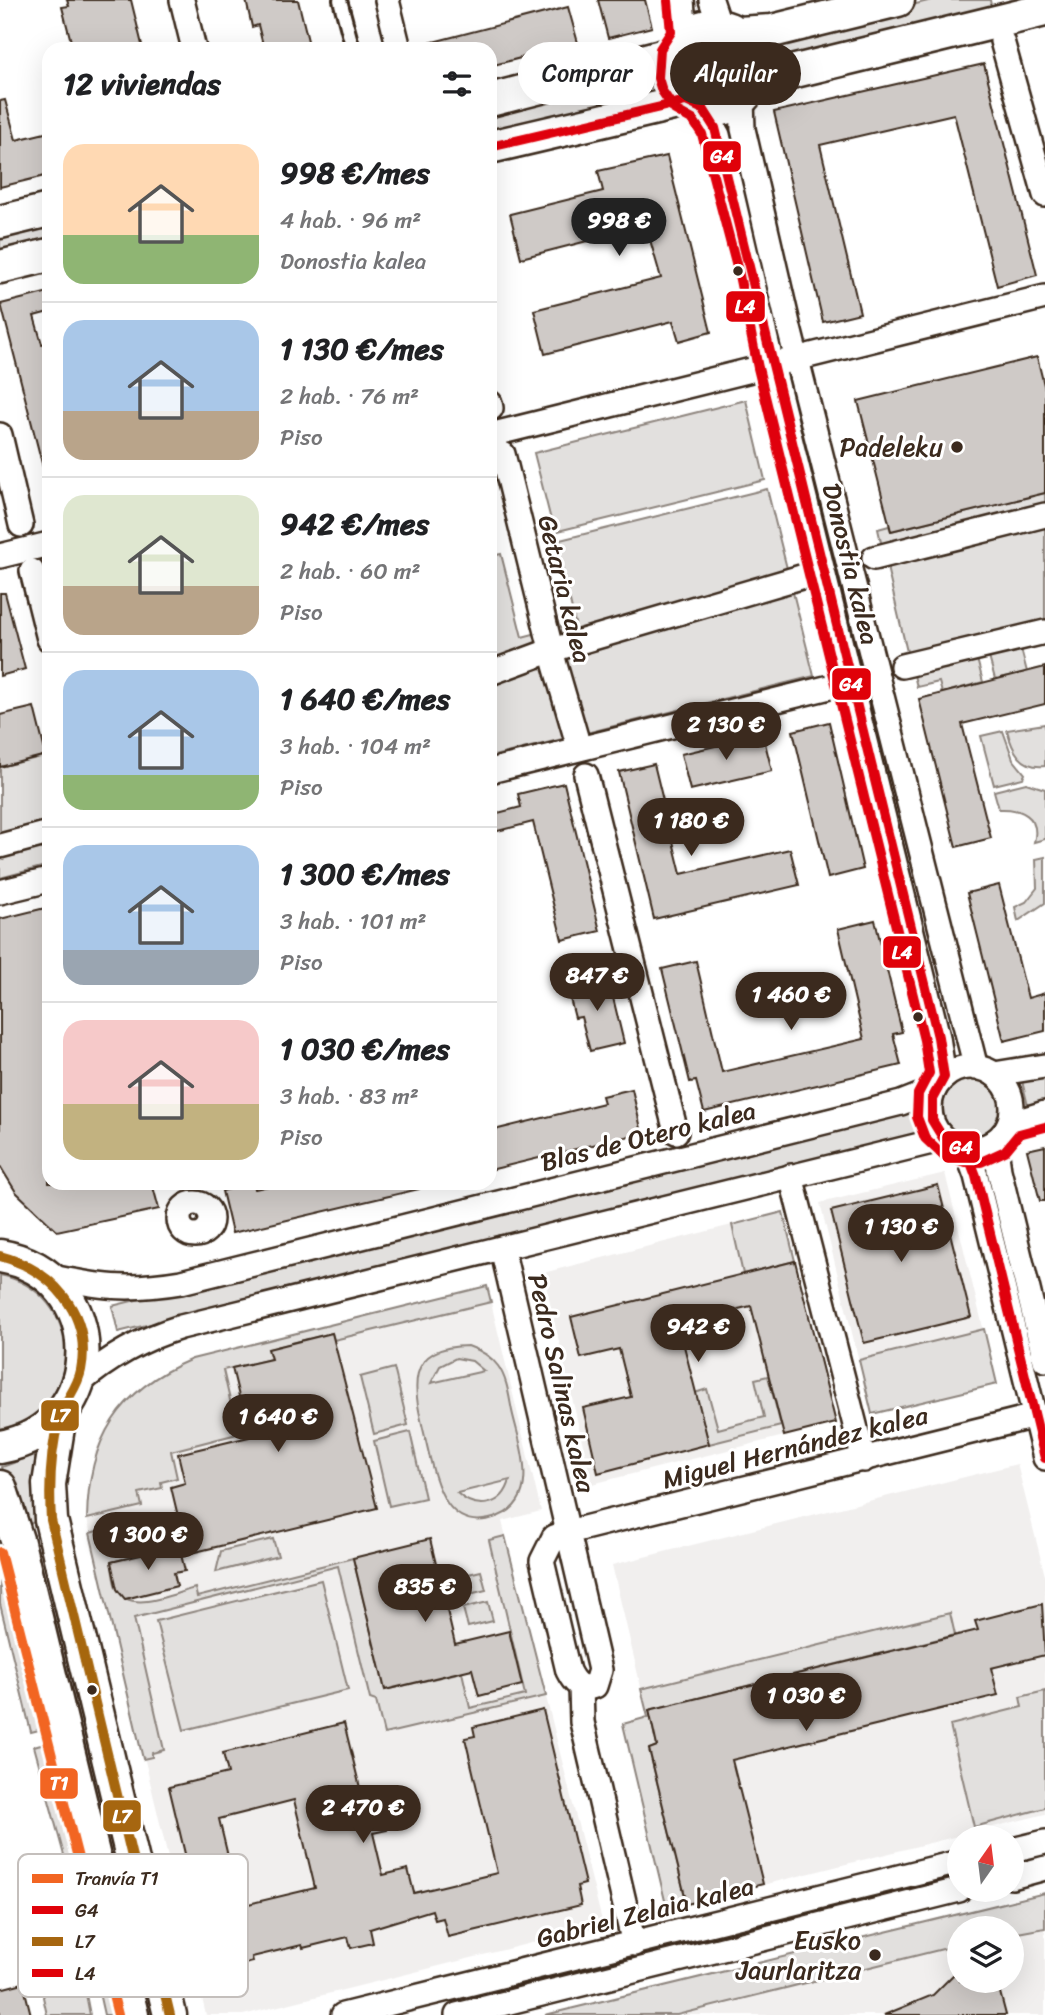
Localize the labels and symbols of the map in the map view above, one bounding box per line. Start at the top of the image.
line badge: G4 [702,140,742,173]
text: G4 [709,140,734,173]
pin: 998 € [570,198,668,258]
unlabelled marker [731,264,745,278]
line badge: L4 [725,290,766,323]
text: L4 [735,290,755,323]
place label: Padeleku [839,424,943,470]
marker: Padeleku [949,439,965,455]
street label: Donostia kalea [809,478,893,650]
street label: Getaria kalea [524,510,606,668]
line badge: G4 [831,667,872,701]
text: G4 [838,668,863,701]
pin: 2 130 € [661,702,791,762]
pin: 1 180 € [626,798,756,858]
line badge: L4 [882,935,922,969]
text: L4 [892,936,912,969]
pin: 847 € [548,954,646,1013]
pin: 1 460 € [726,972,856,1032]
unlabelled marker [911,1010,925,1024]
street label: Blas de Otero kalea [535,1087,761,1185]
line badge: G4 [941,1130,981,1164]
text: G4 [948,1131,973,1164]
pin: 1 130 € [836,1204,966,1264]
street label: Pedro Salinas kalea [514,1269,610,1498]
pin: 942 € [649,1304,747,1364]
street label: Miguel Hernández kalea [657,1391,934,1502]
pin: 1 640 € [213,1394,343,1454]
line badge: L7 [40,1399,80,1432]
text: L7 [50,1399,72,1432]
pin: 1 300 € [83,1512,213,1572]
pin: 835 € [376,1564,474,1624]
pin: 1 030 € [741,1674,871,1733]
unlabelled marker [85,1683,99,1697]
line badge: T1 [39,1767,79,1800]
text: T1 [50,1767,68,1800]
pin: 2 470 € [298,1786,428,1845]
line badge: L7 [102,1799,142,1833]
text: L7 [112,1800,134,1833]
north arrow [947,1825,1024,1902]
legend [18,1854,248,1997]
text: Tranvía T1 [75,1862,159,1895]
street label: Gabriel Zelaia kalea [531,1863,759,1961]
text: G4 [75,1894,99,1927]
place label: Eusko Jaurlaritza [735,1917,862,1993]
text: L7 [75,1925,96,1958]
marker: Eusko Jaurlaritza [867,1947,883,1963]
text: L4 [75,1957,96,1990]

